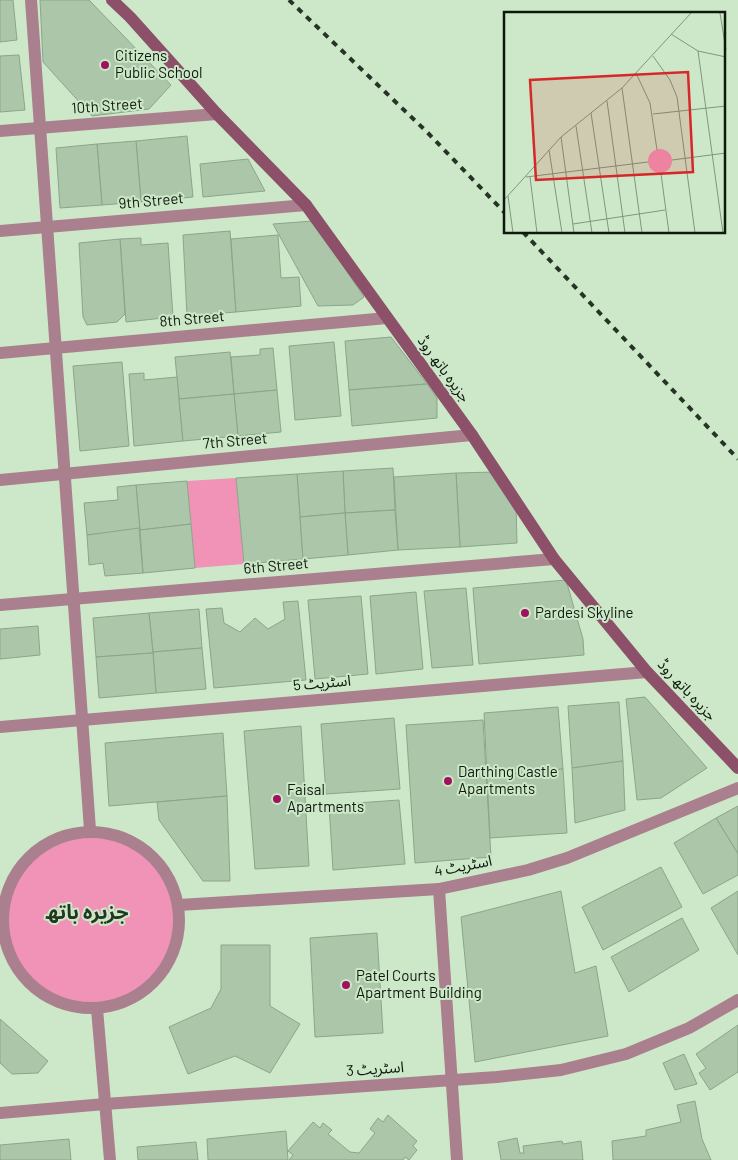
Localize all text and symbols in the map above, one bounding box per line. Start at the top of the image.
inset map [504,12,726,234]
place label: Citizens Public School [115,46,203,81]
marker: Citizens Public School [99,59,111,71]
street label: 10th Street [71,94,143,116]
street label: 9th Street [118,188,184,212]
street label: 8th Street [159,306,225,330]
street label: جزیرہ باتھ روڈ [414,332,475,406]
street label: 7th Street [202,428,268,452]
street label: 6th Street [243,553,309,577]
place label: Pardesi Skyline [535,603,633,621]
marker: Pardesi Skyline [519,607,531,619]
street label: جزیرہ باتھ روڈ [654,655,721,725]
street label: اسٹریٹ 5 [292,671,352,694]
place label: Darthing Castle Apartments [458,762,558,797]
marker: Darthing Castle Apartments [442,775,454,787]
place label: Faisal Apartments [287,780,364,815]
marker: Faisal Apartments [271,793,283,805]
street label: اسٹریٹ 4 [432,851,493,880]
district label: جزیرہ باتھ [45,899,129,924]
place label: Patel Courts Apartment Building [356,966,482,1001]
marker: Patel Courts Apartment Building [340,979,352,991]
street label: اسٹریٹ 3 [345,1057,405,1080]

